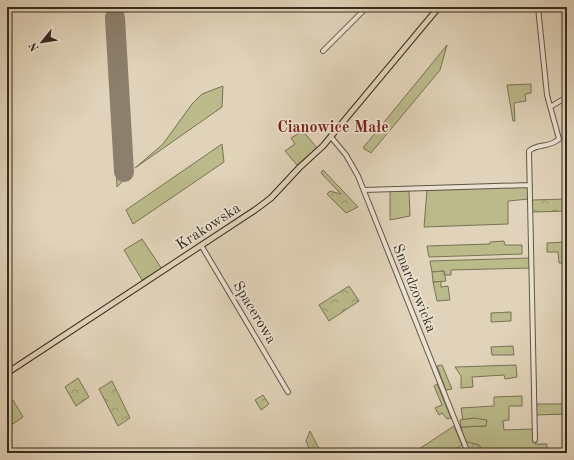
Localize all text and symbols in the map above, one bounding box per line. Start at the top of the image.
north arrow [22,22,62,62]
text: N [27,39,42,53]
district label: Cianowice Małe [277,120,389,136]
street label: Krakowska [174,201,244,253]
street label: Smardzowicka [389,242,438,335]
street label: Spacerowa [229,279,278,347]

